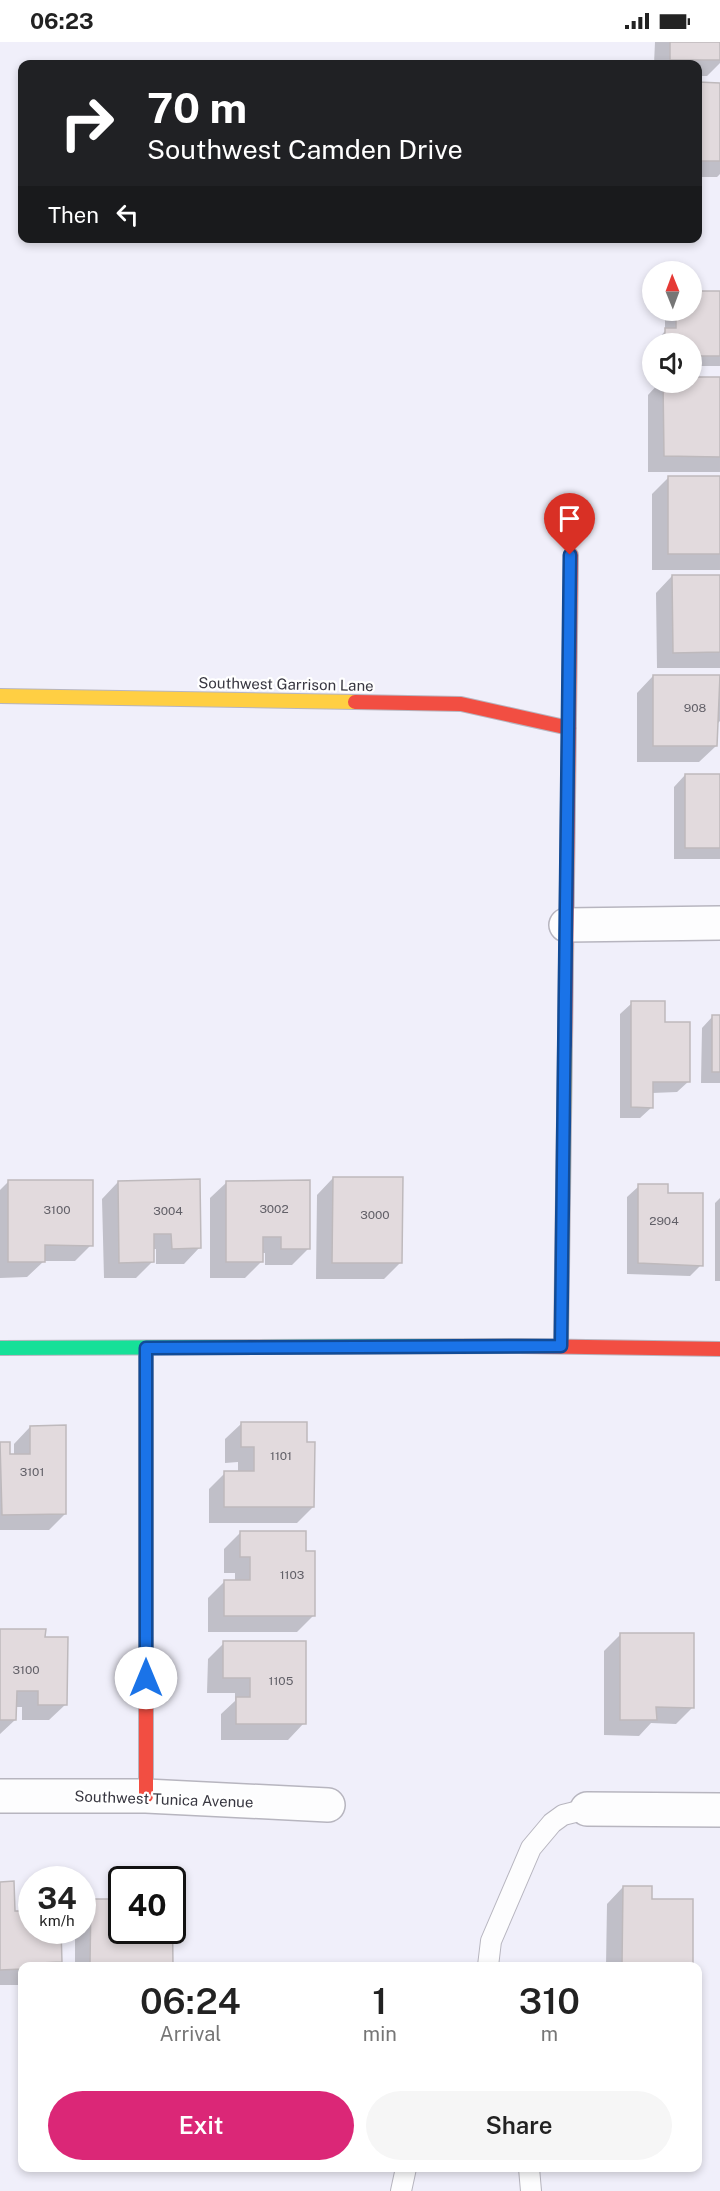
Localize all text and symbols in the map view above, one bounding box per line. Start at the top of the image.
text: 06:23 [30,8,94,34]
text: 70 m [147,83,247,132]
icon: right [48,84,126,162]
text: Southwest Camden Drive [147,133,463,165]
icon: left [111,198,144,231]
text: Then [48,202,99,228]
north arrow [642,261,702,321]
map controls [642,261,702,393]
button: sound [642,333,702,393]
pin [544,493,595,555]
icon: arrive [553,502,586,535]
street label: Southwest Garrison Lane [198,674,374,694]
house number: 908 [684,701,706,715]
house number: 3002 [259,1202,289,1216]
house number: 3100 [43,1203,71,1217]
house number: 3004 [153,1204,183,1218]
house number: 3000 [360,1208,390,1222]
house number: 2904 [649,1214,679,1228]
house number: 1101 [270,1449,292,1463]
house number: 3101 [20,1465,44,1479]
house number: 1103 [280,1568,304,1582]
position arrow [114,1646,178,1710]
house number: 3100 [12,1663,40,1677]
house number: 1105 [269,1674,294,1688]
street label: Southwest Tunica Avenue [74,1787,254,1811]
speed limit sign: 40 [108,1866,186,1944]
text: 34 [37,1880,77,1916]
text: km/h [39,1912,75,1929]
text: 06:24 [140,1980,241,2022]
text: 1 [372,1980,387,2022]
text: 310 [519,1980,580,2022]
text: Arrival [160,2022,221,2046]
text: min [363,2022,397,2046]
text: m [541,2022,558,2046]
button: Exit [48,2091,354,2160]
button: Share [366,2091,672,2160]

